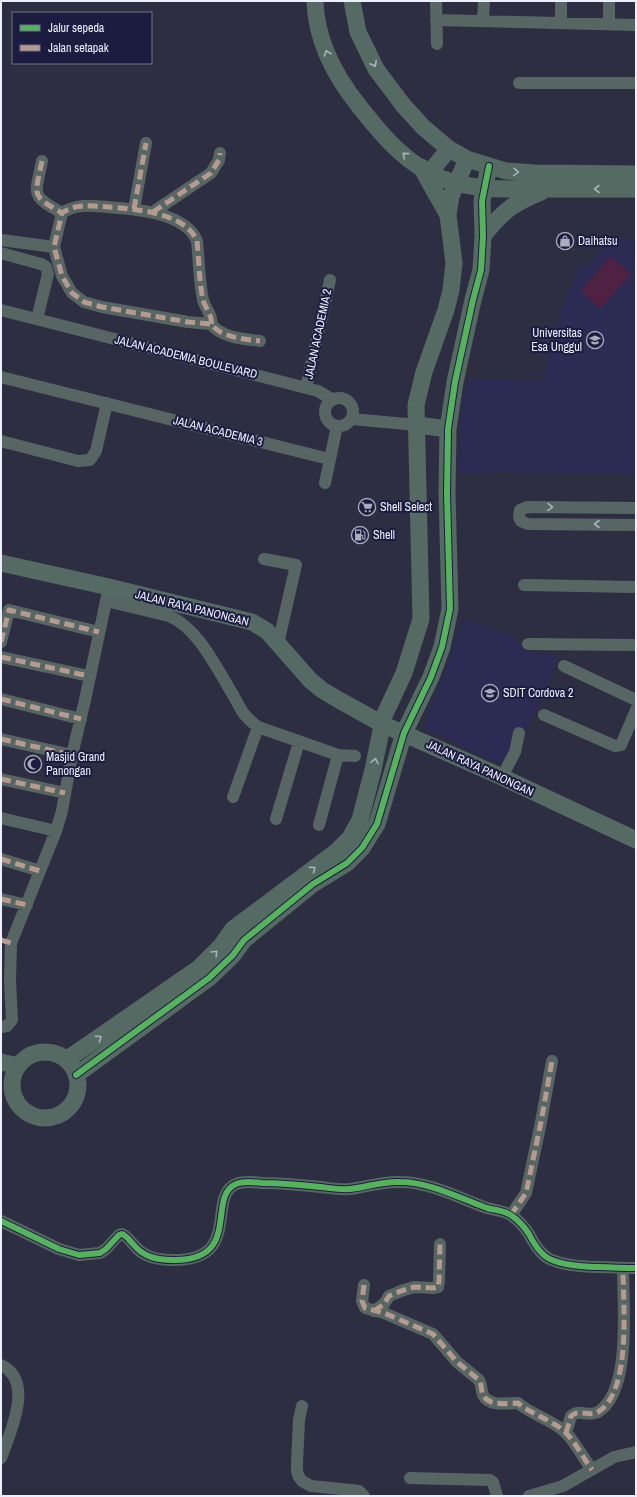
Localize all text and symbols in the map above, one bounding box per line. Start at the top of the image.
legend [12,12,152,64]
text: Jalur sepeda [48,20,105,36]
text: Jalan setapak [48,40,109,56]
one-way arrow [324,50,332,57]
one-way arrow [369,60,376,67]
one-way arrow [402,153,410,160]
one-way arrow [513,167,519,176]
one-way arrow [594,185,600,193]
shop icon: Daihatsu [555,231,575,251]
place label: Daihatsu [578,233,617,249]
street label: JALAN ACADEMIA 2 [301,287,335,381]
place label: Universitas Esa Unggul [531,325,582,355]
school or university icon: Universitas Esa Unggul [585,330,605,350]
street label: JALAN ACADEMIA BOULEVARD [113,332,259,382]
street label: JALAN ACADEMIA 3 [171,412,265,450]
supermarket icon: Shell Select [357,497,377,517]
place label: Shell Select [380,499,432,515]
one-way arrow [547,503,553,511]
one-way arrow [594,520,600,528]
fuel station icon: Shell [350,525,370,545]
place label: Shell [373,527,395,543]
street label: JALAN RAYA PANONGAN [134,586,250,630]
school or university icon: SDIT Cordova 2 [480,683,500,703]
place label: SDIT Cordova 2 [503,685,573,701]
street label: JALAN RAYA PANONGAN [424,736,536,800]
place label: Masjid Grand Panongan [46,749,105,779]
mosque icon: Masjid Grand Panongan [23,754,43,774]
one-way arrow [371,758,379,765]
one-way arrow [308,867,315,874]
one-way arrow [210,950,217,958]
one-way arrow [95,1035,102,1043]

